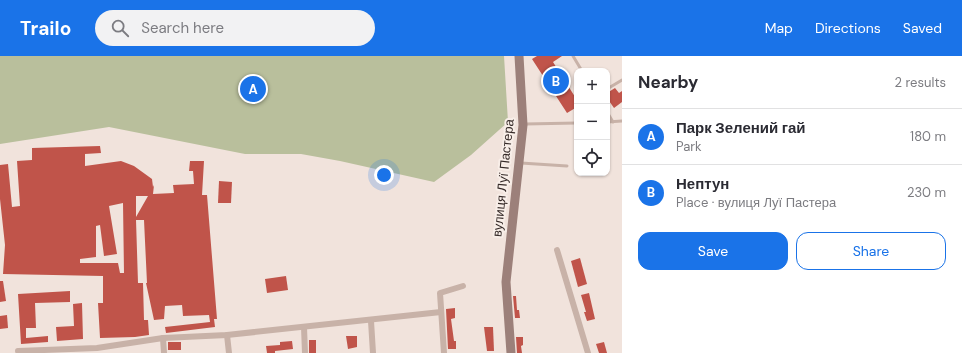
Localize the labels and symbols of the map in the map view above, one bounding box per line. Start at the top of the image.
pin: B [543,66,569,96]
pin: A [240,74,266,104]
street label: вулиця Луї Пастера [488,117,518,238]
your location [374,165,394,185]

